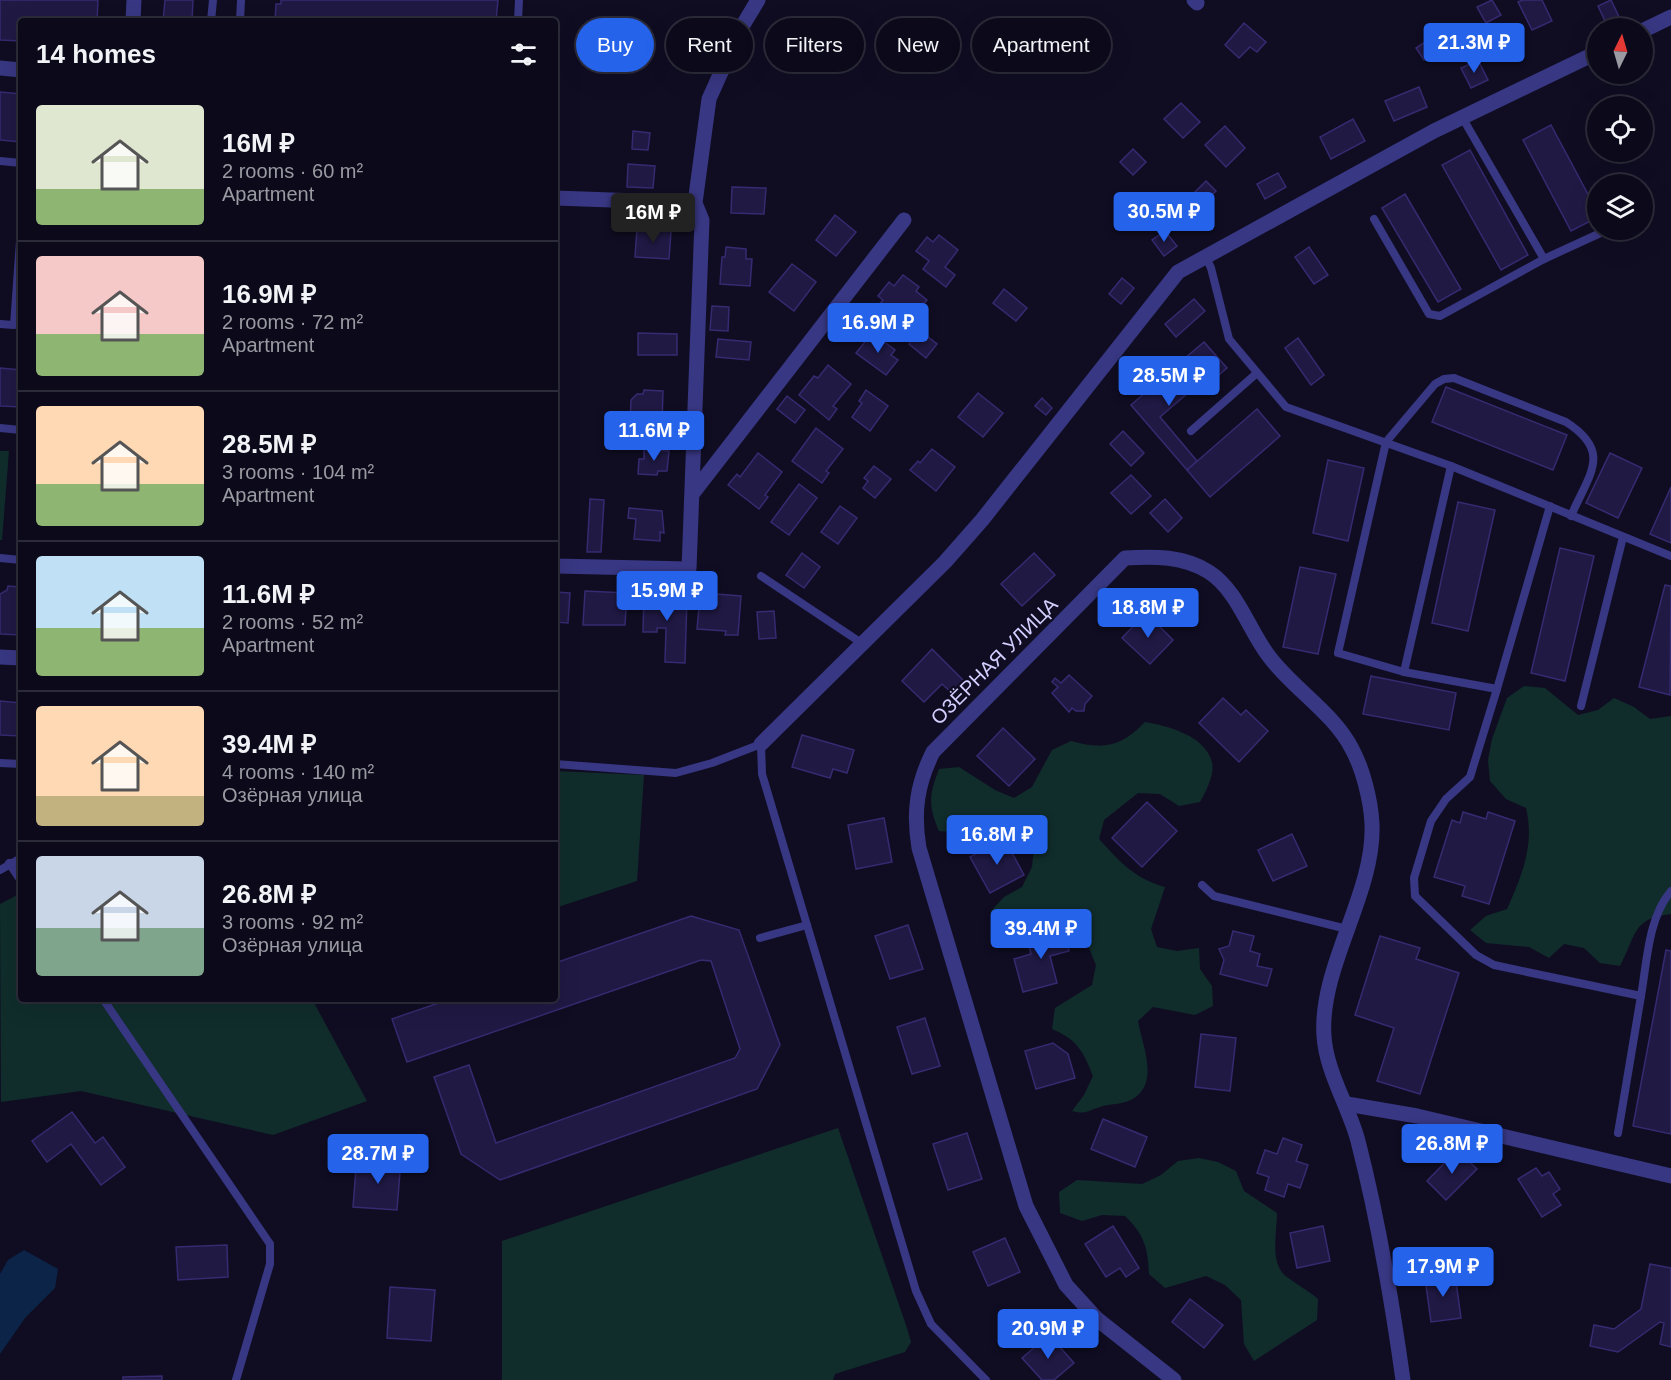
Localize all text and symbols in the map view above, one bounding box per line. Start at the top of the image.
chip: Buy [576,18,654,72]
chip: Rent [666,18,753,72]
chip: Filters [765,18,864,72]
chip: New [876,18,960,72]
chip: Apartment [972,18,1111,72]
north arrow [1587,18,1653,84]
map controls [1587,18,1653,240]
pin: 21.3M ₽ [1419,23,1529,74]
text: 21.3M ₽ [1438,31,1510,53]
icon: filters [507,38,540,71]
text: 14 homes [36,39,156,69]
button: locate [1587,96,1653,162]
text: 16M ₽ [222,128,295,158]
icon: home [84,129,156,201]
text: 2 rooms · 60 m² [222,160,363,182]
button: layers [1587,174,1653,240]
text: Apartment [222,183,314,205]
pin: 30.5M ₽ [1109,192,1219,243]
pin: 16M ₽ [611,193,695,244]
text: 30.5M ₽ [1128,200,1200,222]
text: 16M ₽ [625,201,681,223]
text: 16.9M ₽ [222,279,317,309]
icon: home [84,280,156,352]
pin: 16.9M ₽ [823,303,933,354]
text: 2 rooms · 72 m² [222,311,363,333]
text: 16.9M ₽ [842,311,914,333]
text: Apartment [222,334,314,356]
pin: 28.5M ₽ [1114,356,1224,407]
text: 28.5M ₽ [1133,364,1205,386]
pin: 11.6M ₽ [599,411,709,462]
text: 11.6M ₽ [618,419,690,441]
text: 28.5M ₽ [222,429,317,459]
icon: home [84,430,156,502]
text: 3 rooms · 104 m² [222,461,374,483]
text: Apartment [222,484,314,506]
pin: 15.9M ₽ [612,571,722,622]
text: 11.6M ₽ [222,579,315,609]
text: 15.9M ₽ [631,579,703,601]
icon: home [84,580,156,652]
pin: 18.8M ₽ [1093,588,1203,639]
street label: ОЗЁРНАЯ УЛИЦА [926,593,1062,729]
text: 18.8M ₽ [1112,596,1184,618]
text: 2 rooms · 52 m² [222,611,363,633]
text: Apartment [222,634,314,656]
text: 39.4M ₽ [222,729,317,759]
icon: home [84,730,156,802]
text: 4 rooms · 140 m² [222,761,374,783]
text: Озёрная улица [222,784,363,806]
pin: 16.8M ₽ [942,815,1052,866]
text: 16.8M ₽ [961,823,1033,845]
text: 26.8M ₽ [222,879,317,909]
icon: home [84,880,156,952]
pin: 39.4M ₽ [986,909,1096,960]
text: 3 rooms · 92 m² [222,911,363,933]
text: 39.4M ₽ [1005,917,1077,939]
text: Озёрная улица [222,934,363,956]
pin: 26.8M ₽ [1397,1124,1507,1175]
text: 26.8M ₽ [1416,1132,1488,1154]
pin: 28.7M ₽ [323,1134,433,1185]
text: 28.7M ₽ [342,1142,414,1164]
pin: 17.9M ₽ [1388,1247,1498,1298]
text: 17.9M ₽ [1407,1255,1479,1277]
pin: 20.9M ₽ [993,1309,1103,1360]
text: 20.9M ₽ [1012,1317,1084,1339]

